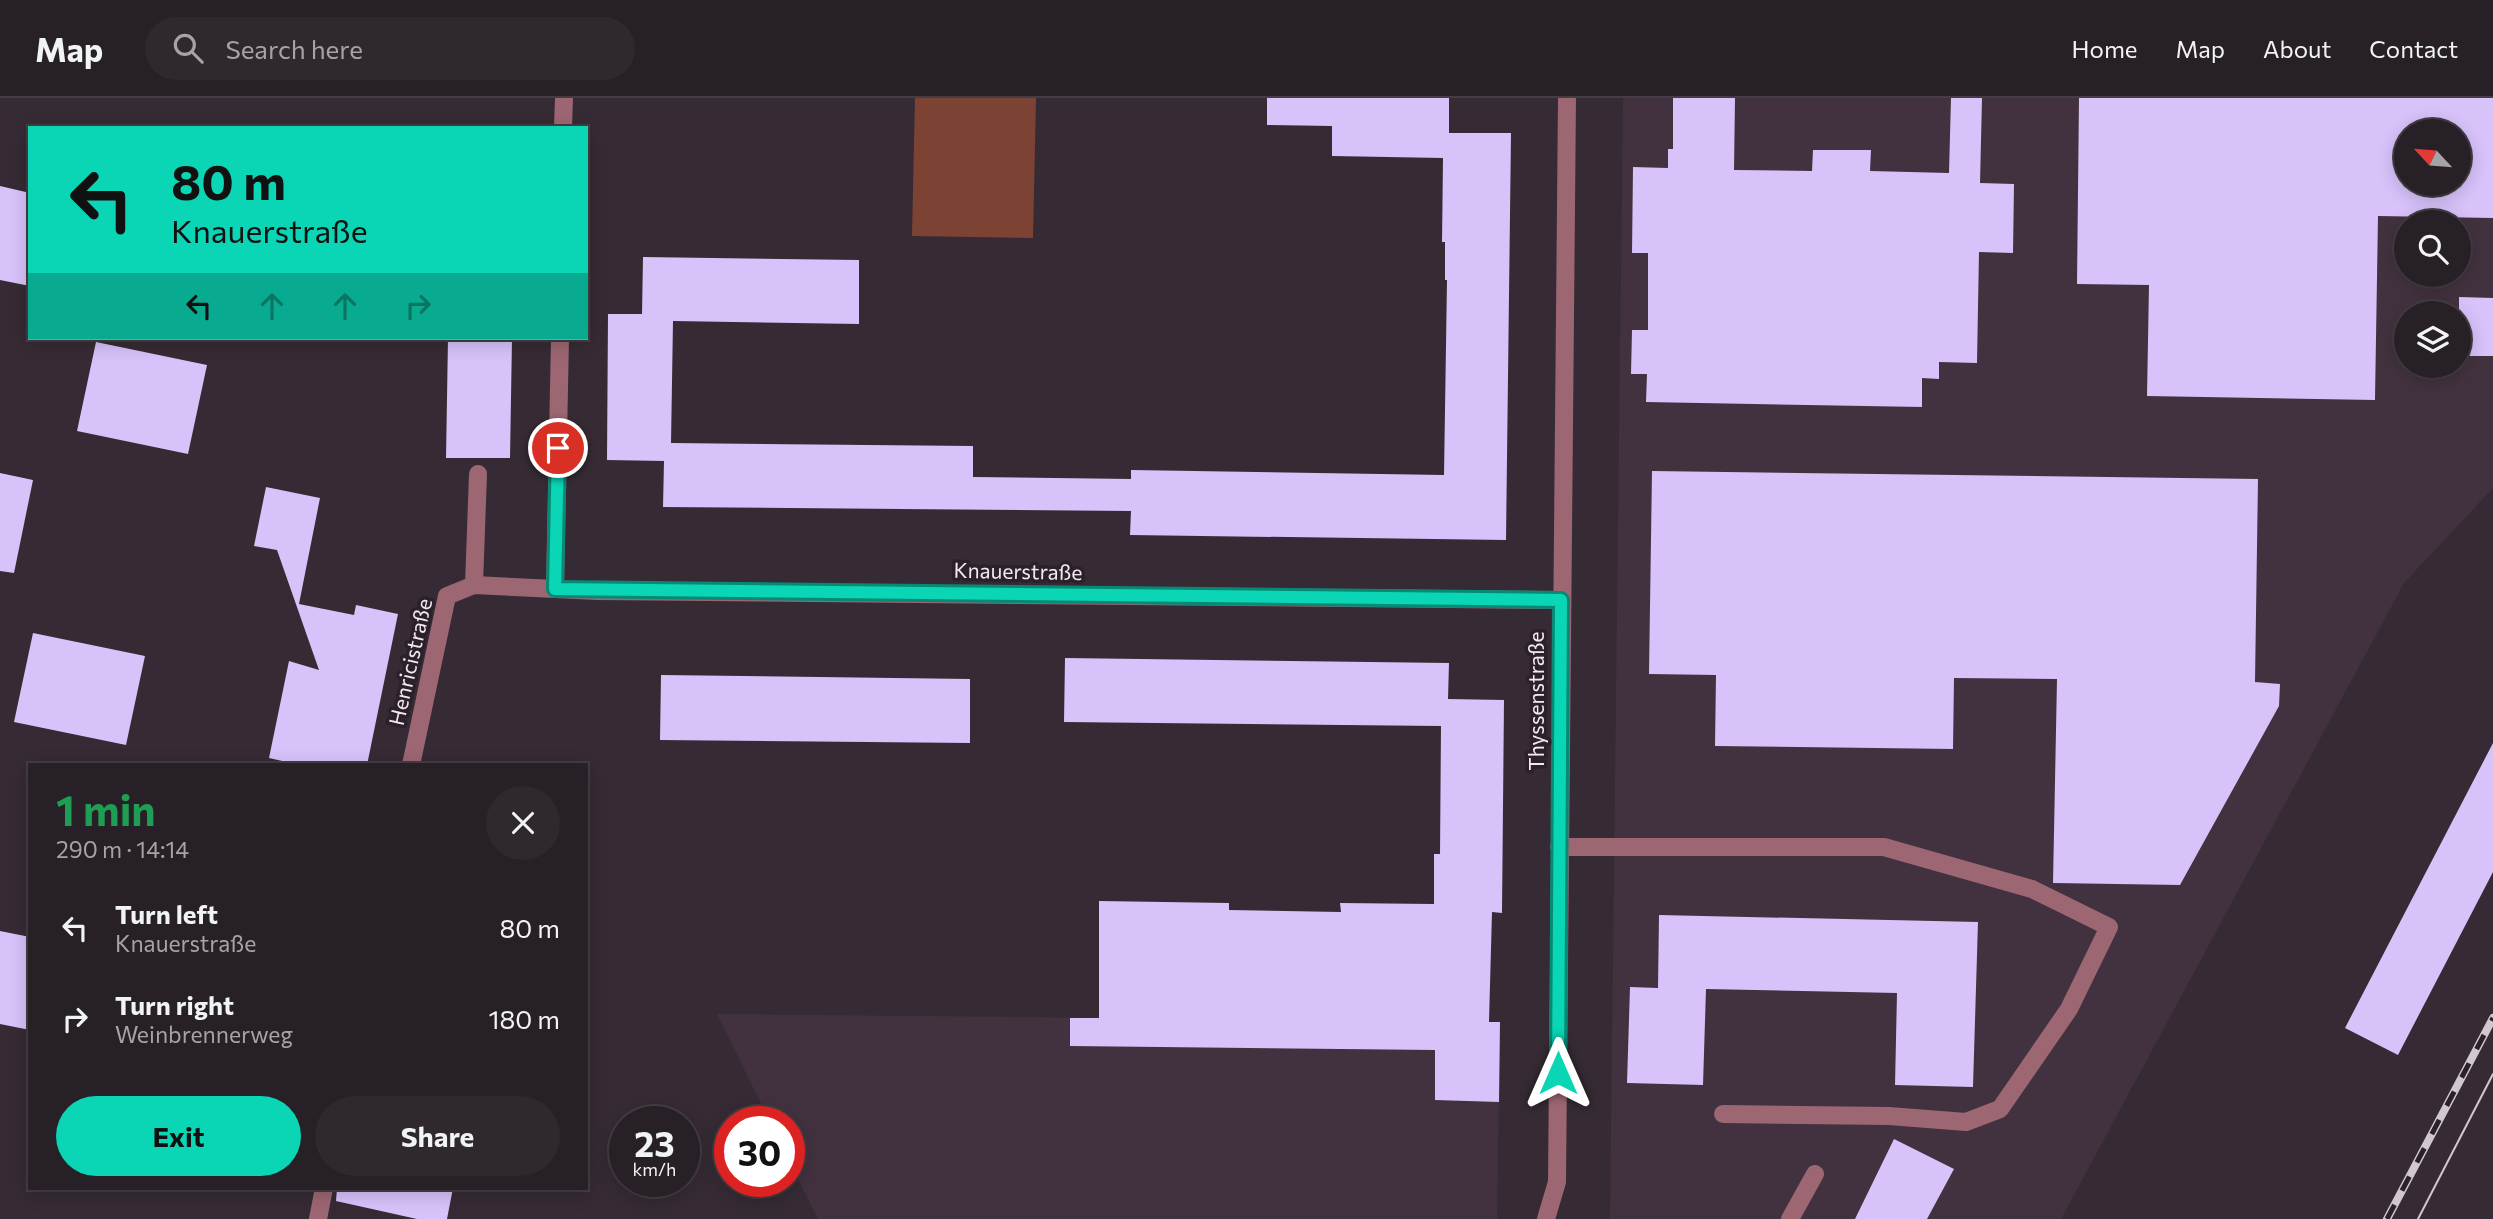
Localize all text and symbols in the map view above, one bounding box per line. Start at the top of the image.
search box [145,17,635,80]
text: Map [35,28,103,69]
icon: search [169,29,207,67]
text: Search here [225,33,363,64]
text: Home [2072,34,2138,63]
text: Map [2176,34,2225,63]
text: About [2263,34,2331,63]
text: Contact [2369,34,2458,63]
north arrow [2394,119,2471,196]
map controls [2394,119,2471,378]
text: 80 m [171,150,286,210]
icon: left [56,154,147,245]
text: Knauerstraße [171,210,368,250]
button: search [2394,210,2471,287]
icon: left [180,287,218,325]
icon: ahead [253,287,291,325]
icon: ahead [326,287,364,325]
icon: right [399,287,437,325]
button: layers [2394,301,2471,378]
pin [528,418,588,478]
icon: arrive [539,429,577,467]
street label: Knauerstraße [953,557,1083,584]
street label: Henricistraße [383,596,436,728]
street label: Thyssenstraße [1523,631,1548,771]
text: 1 min [56,783,156,835]
button: close [486,786,560,860]
text: 290 m · 14:14 [56,835,189,863]
text: Turn left [115,898,218,929]
icon: left [56,909,94,947]
text: 80 m [500,912,560,943]
text: Knauerstraße [115,929,256,957]
text: Turn right [115,989,234,1020]
icon: right [56,1000,94,1038]
text: 180 m [488,1003,560,1034]
text: Weinbrennerweg [115,1020,293,1048]
position arrow [1521,1036,1595,1110]
button: Exit [56,1096,301,1176]
button: Share [315,1096,560,1176]
speed limit sign: 30 [714,1106,805,1197]
text: 23 [634,1121,675,1164]
text: km/h [633,1158,676,1180]

